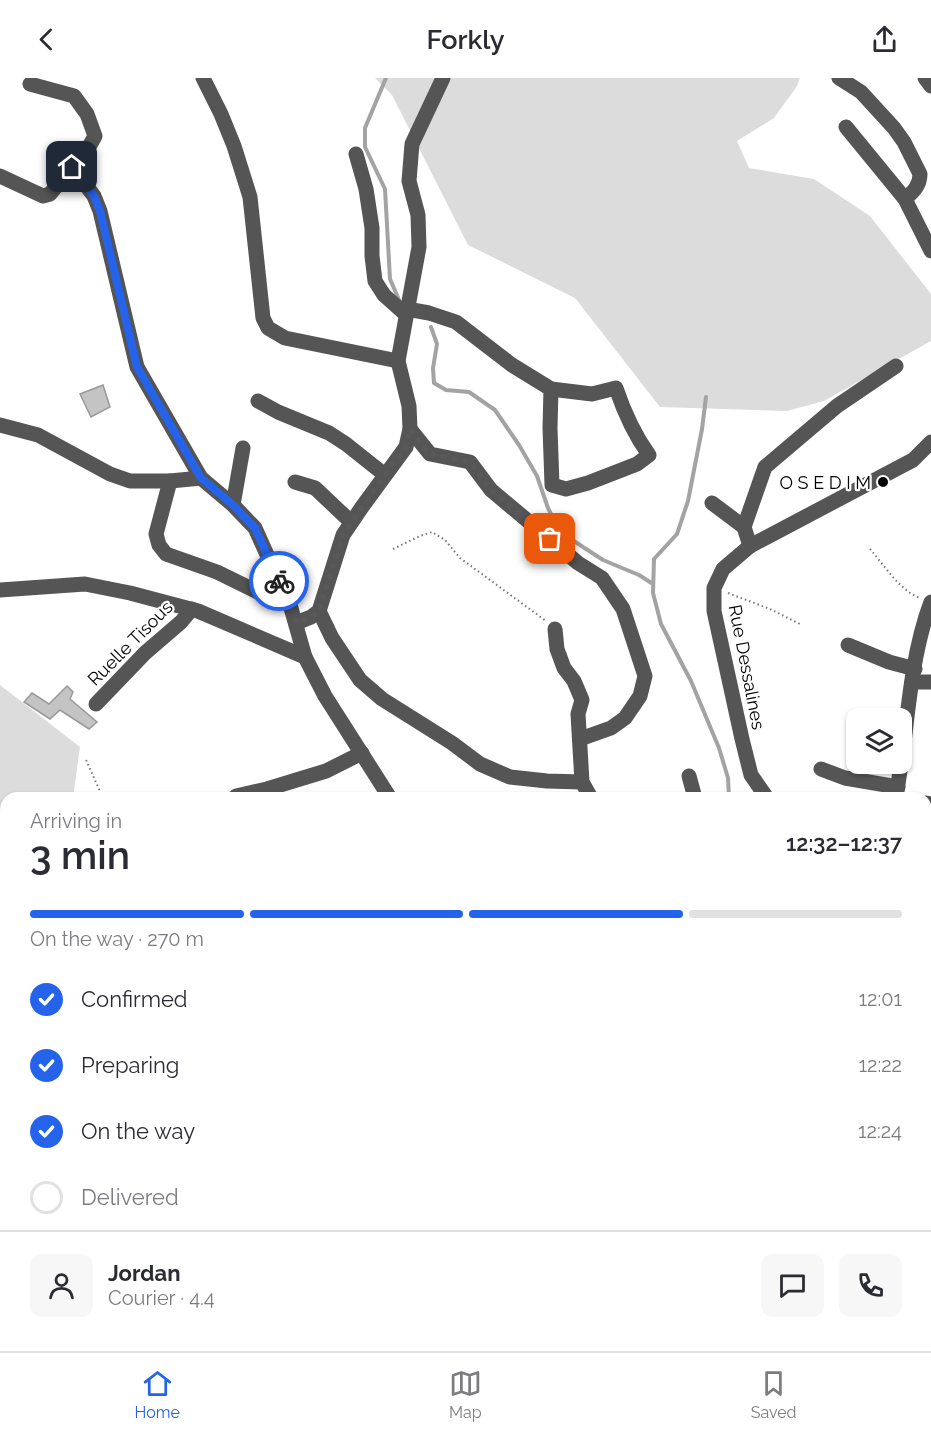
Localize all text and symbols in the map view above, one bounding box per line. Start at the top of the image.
icon: back [30,23,63,56]
icon: share [868,23,901,56]
text: Forkly [426,24,505,55]
pin [46,141,97,192]
icon: home [55,150,88,183]
place label: O S E D I M [780,472,871,493]
marker: O S E D I M [876,475,890,489]
pin [524,513,575,564]
icon: bag [533,522,566,555]
courier [249,551,309,611]
icon: bike [263,565,296,598]
street label: Ruelle Tisous [83,596,177,690]
street label: Rue Dessalines [725,603,769,731]
map controls [846,708,912,774]
button: layers [846,708,912,774]
text: Arriving in [30,809,122,833]
text: 12:32–12:37 [786,830,902,856]
text: 3 min [30,832,130,878]
text: On the way · 270 m [30,927,204,951]
icon: check [30,983,63,1016]
text: Confirmed [81,986,188,1012]
text: 12:01 [858,987,902,1011]
icon: check [30,1049,63,1082]
text: Preparing [81,1052,179,1078]
text: 12:22 [858,1053,902,1077]
icon: check [30,1115,63,1148]
text: On the way [81,1118,195,1144]
text: 12:24 [858,1119,902,1143]
text: Delivered [81,1184,179,1210]
button: person [30,1254,93,1317]
button: chat [761,1254,824,1317]
button: phone [839,1254,902,1317]
text: Jordan [108,1260,180,1286]
text: Courier · 4.4 [108,1286,215,1310]
tab: Home [134,1367,180,1422]
tab: Map [449,1367,482,1422]
tab: Saved [751,1367,796,1422]

